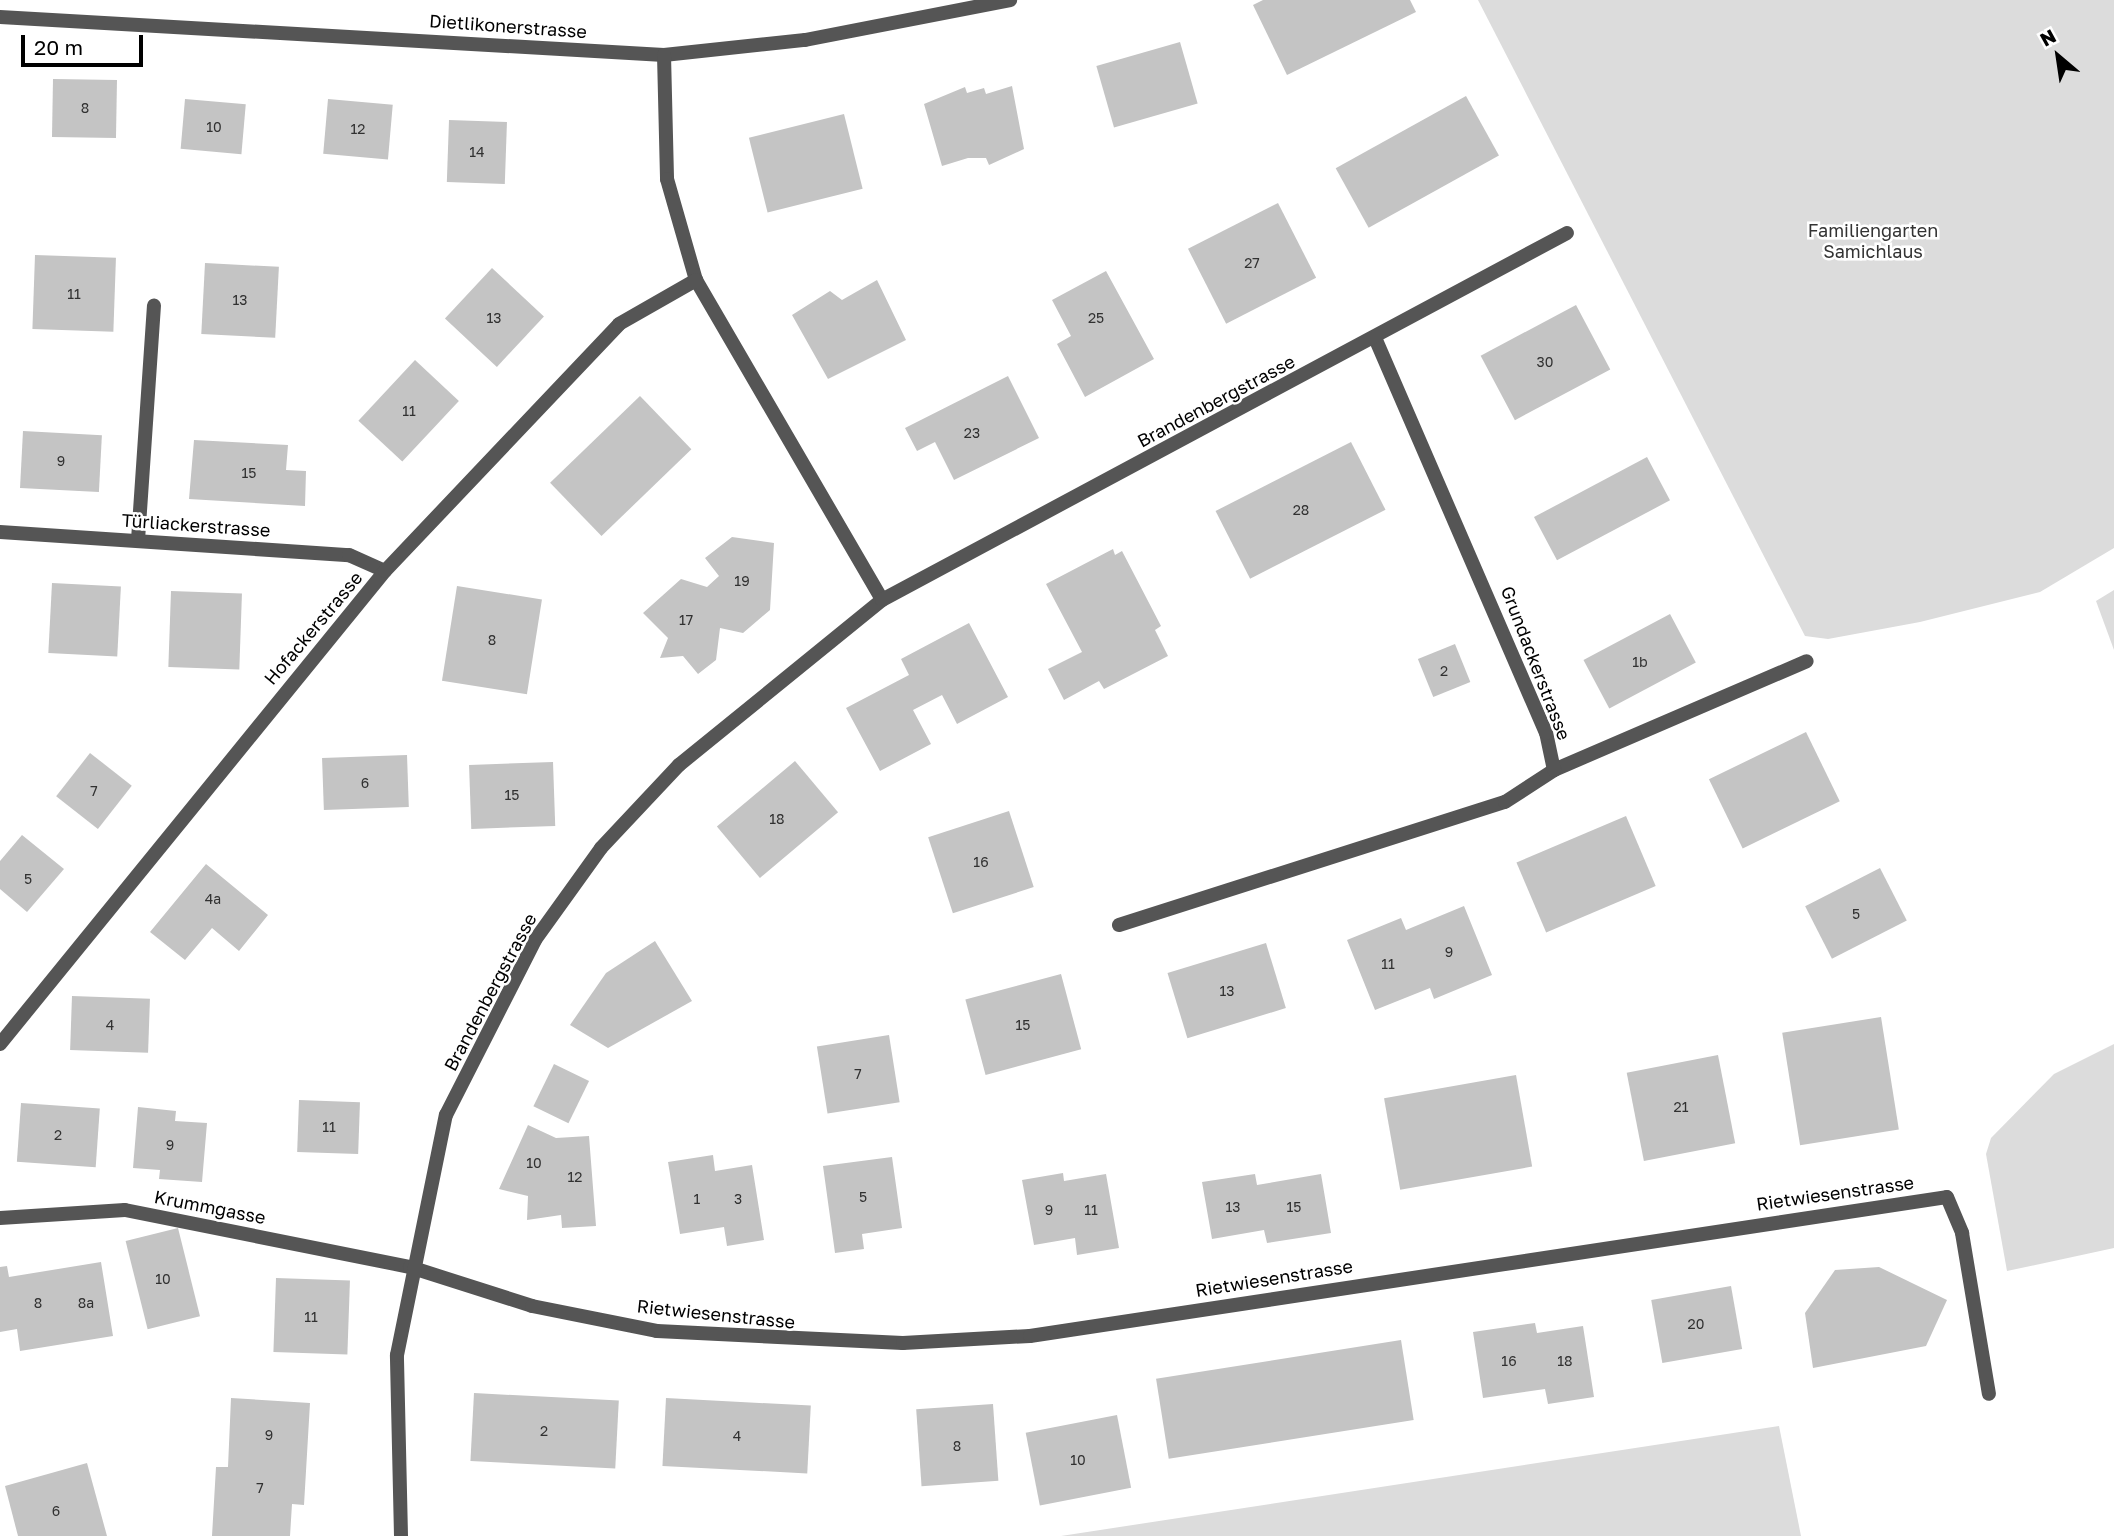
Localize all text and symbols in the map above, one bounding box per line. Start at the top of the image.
street label: Dietlikonerstrasse [428,10,588,42]
scale bar [24,21,147,65]
north arrow [2023,21,2093,91]
text: N [2036,24,2059,51]
text: 20 m [34,34,83,60]
house number: 8 [81,100,89,116]
house number: 10 [206,119,222,135]
house number: 12 [351,121,365,137]
house number: 14 [469,144,485,160]
park label: Familiengarten Samichlaus [1808,220,1938,262]
house number: 27 [1244,255,1260,271]
house number: 11 [67,286,81,302]
house number: 13 [233,292,247,308]
house number: 13 [487,310,501,326]
house number: 25 [1088,310,1104,326]
street label: Brandenbergstrasse [1133,350,1299,452]
house number: 30 [1537,354,1553,370]
house number: 11 [402,403,416,419]
house number: 23 [964,425,980,441]
house number: 9 [57,453,65,469]
house number: 15 [242,465,256,481]
house number: 28 [1293,502,1309,518]
street label: Türliackerstrasse [121,509,271,541]
street label: Hofackerstrasse [259,567,367,689]
house number: 19 [734,573,750,589]
street label: Grundackerstrasse [1497,583,1575,743]
house number: 17 [679,612,693,628]
house number: 8 [488,632,496,648]
house number: 1b [1632,654,1648,670]
house number: 2 [1440,663,1448,679]
house number: 6 [361,775,369,791]
house number: 7 [90,783,98,799]
house number: 15 [505,787,519,803]
house number: 18 [769,811,785,827]
house number: 16 [973,854,989,870]
house number: 5 [24,871,32,887]
house number: 4a [205,891,221,907]
house number: 5 [1852,906,1860,922]
street label: Brandenbergstrasse [439,909,541,1075]
house number: 9 [1445,944,1453,960]
house number: 11 [1381,956,1395,972]
house number: 13 [1220,983,1234,999]
house number: 4 [106,1017,114,1033]
house number: 15 [1016,1017,1030,1033]
house number: 7 [854,1066,862,1082]
house number: 21 [1674,1099,1688,1115]
house number: 11 [322,1119,336,1135]
house number: 2 [54,1127,62,1143]
house number: 9 [166,1137,174,1153]
house number: 10 [526,1155,542,1171]
house number: 12 [568,1169,582,1185]
street label: Rietwiesenstrasse [1755,1171,1915,1215]
street label: Krummgasse [153,1186,267,1228]
house number: 5 [859,1189,867,1205]
house number: 1 [694,1191,700,1207]
house number: 3 [734,1191,742,1207]
house number: 13 [1226,1199,1240,1215]
house number: 15 [1287,1199,1301,1215]
house number: 9 [1045,1202,1053,1218]
house number: 11 [1084,1202,1098,1218]
street label: Rietwiesenstrasse [1194,1255,1354,1301]
house number: 10 [155,1271,171,1287]
house number: 8 [34,1295,42,1311]
house number: 8a [78,1295,94,1311]
street label: Rietwiesenstrasse [636,1295,796,1333]
house number: 11 [304,1309,318,1325]
house number: 20 [1688,1316,1704,1332]
house number: 16 [1501,1353,1517,1369]
house number: 18 [1557,1353,1573,1369]
house number: 2 [540,1423,548,1439]
house number: 9 [265,1427,273,1443]
house number: 4 [733,1428,741,1444]
house number: 8 [953,1438,961,1454]
house number: 10 [1070,1452,1086,1468]
house number: 7 [256,1480,264,1496]
house number: 6 [52,1503,60,1519]

